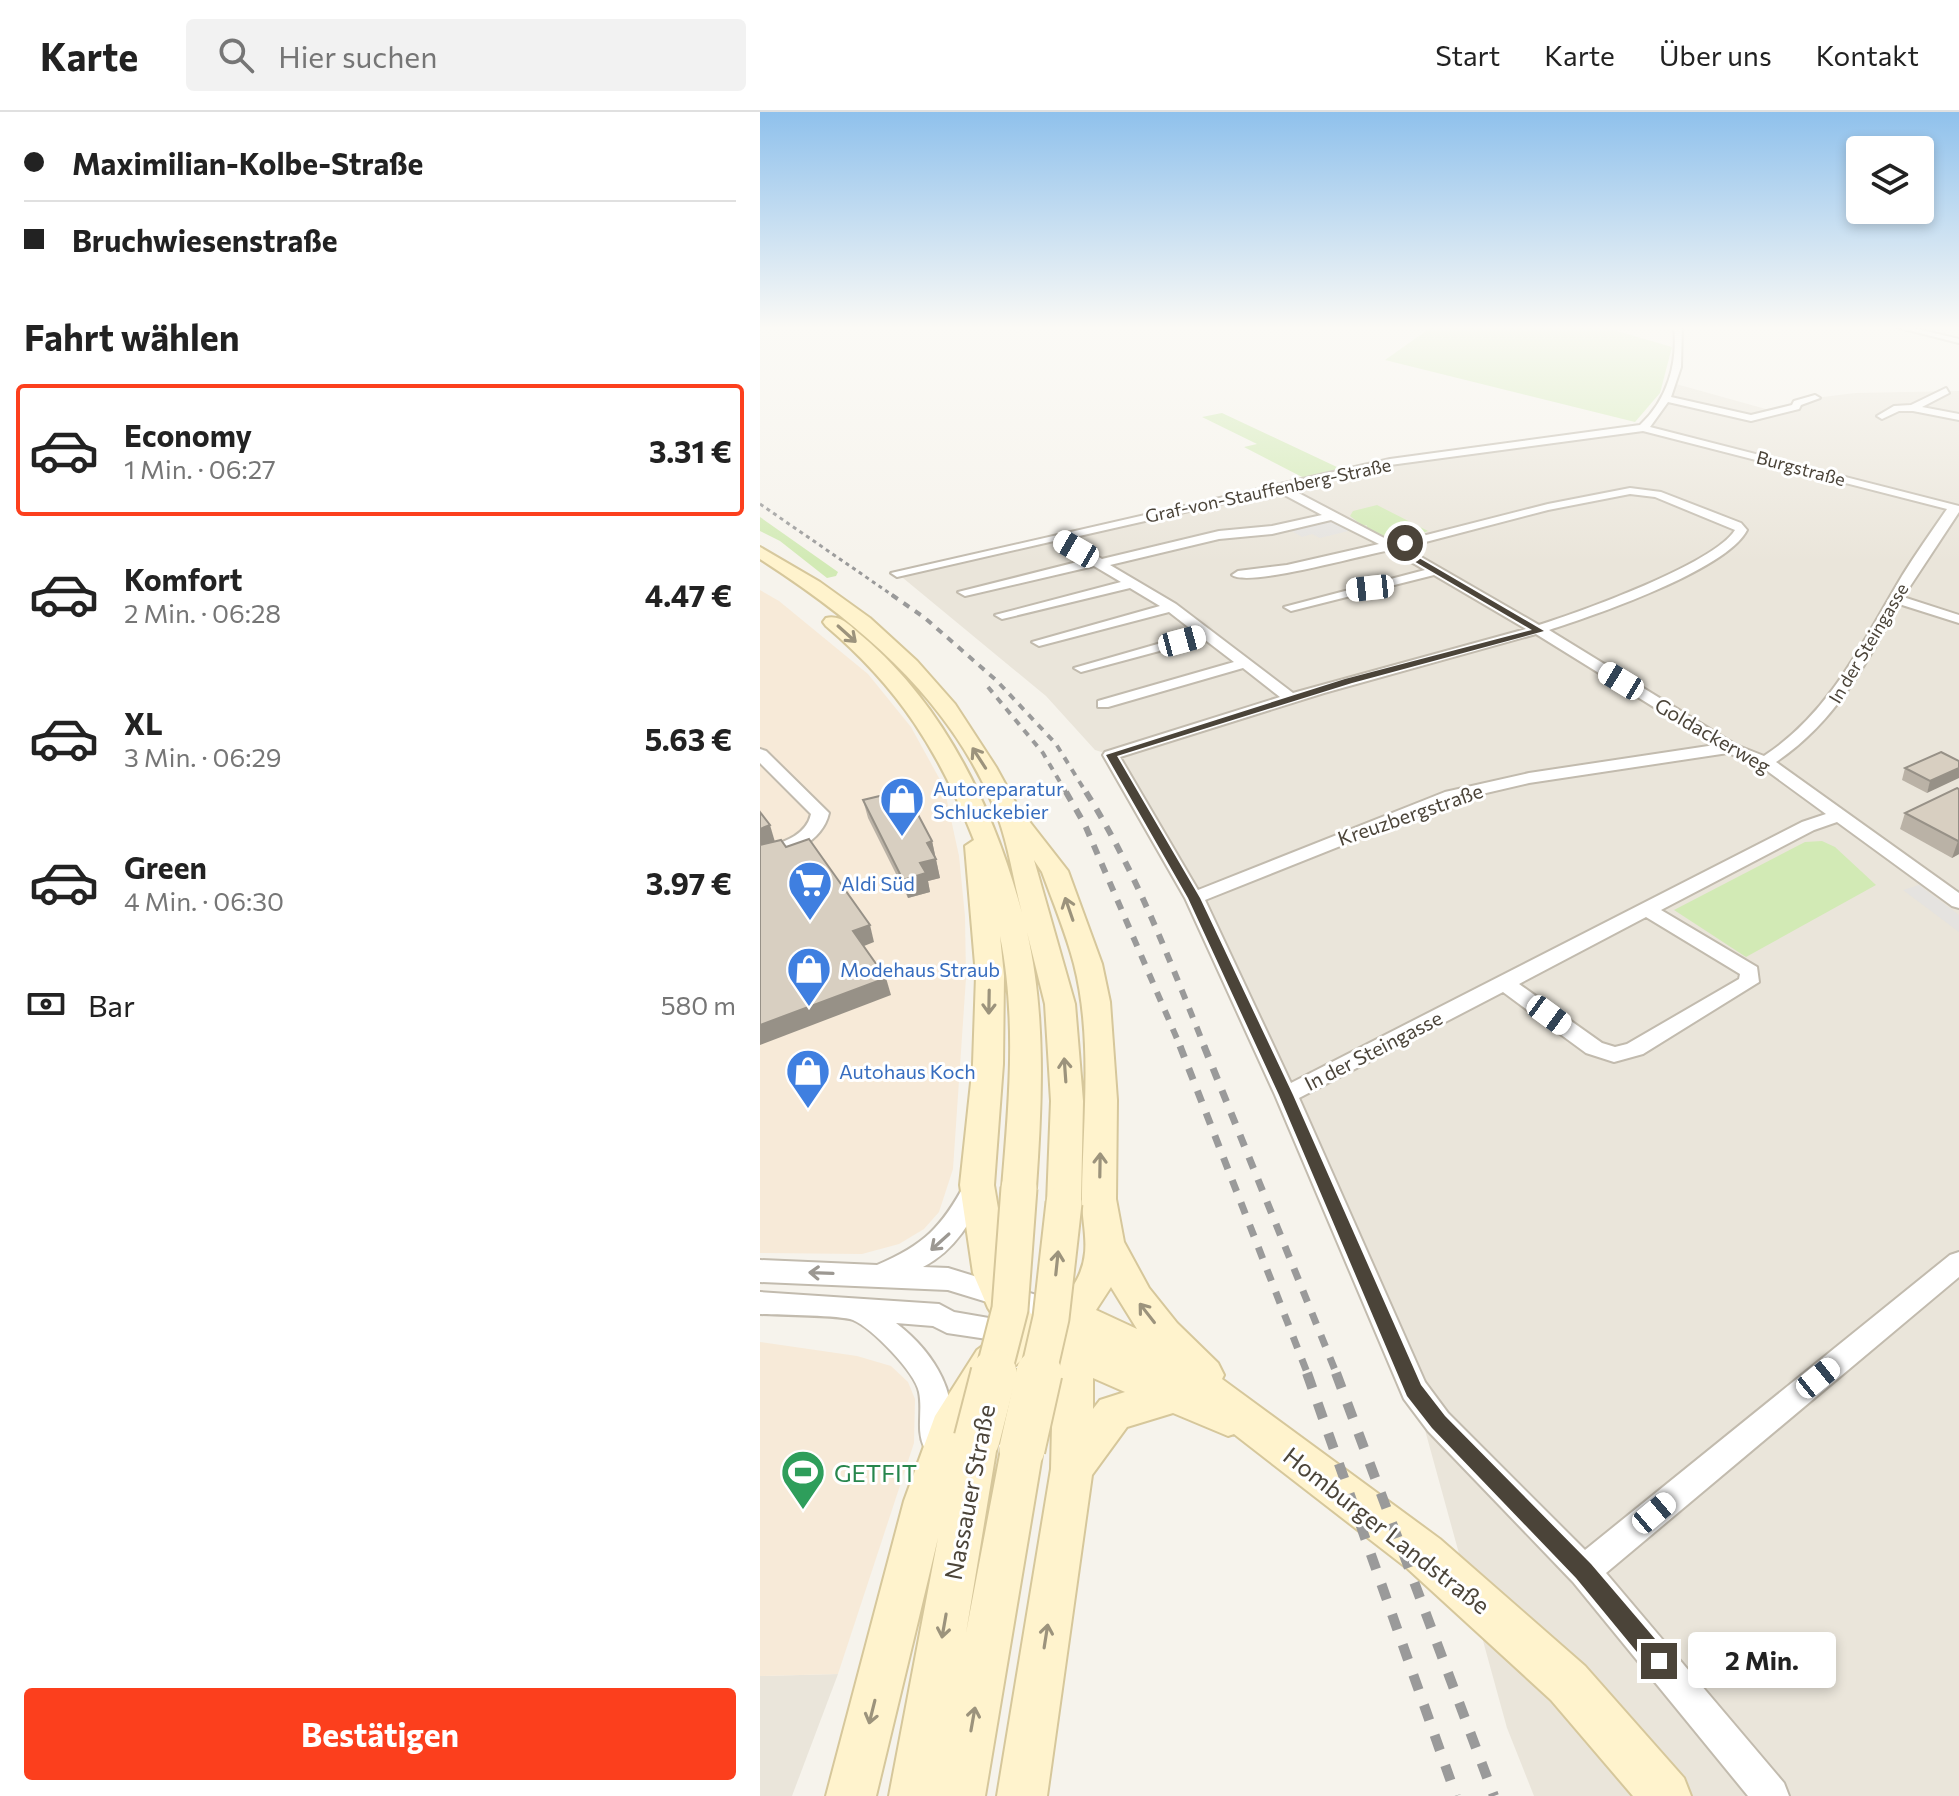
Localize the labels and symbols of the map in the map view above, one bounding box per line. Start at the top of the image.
street label: Burgstraße [1754,446,1848,490]
street label: Graf-von-Stauffenberg-Straße [1143,453,1393,527]
route start [1387,525,1423,561]
car [1049,527,1103,571]
car [1345,574,1395,602]
street label: In der Steingasse [1823,579,1913,707]
car [1156,623,1208,659]
one-way arrow [836,625,856,643]
car [1594,658,1648,704]
street label: Goldackerweg [1651,692,1775,778]
one-way arrow [971,747,987,769]
shop icon: Autoreparatur Schluckebier [878,775,926,838]
place label: Autoreparatur Schluckebier [933,776,1064,823]
street label: Kreuzbergstraße [1334,778,1486,850]
supermarket icon: Aldi Süd [786,859,834,922]
place label: Aldi Süd [841,871,915,895]
one-way arrow [1060,897,1075,922]
shop icon: Modehaus Straub [785,945,833,1008]
place label: Modehaus Straub [840,957,1000,981]
one-way arrow [981,988,997,1015]
car [1523,991,1575,1039]
street label: In der Steingasse [1300,1005,1446,1095]
shop icon: Autohaus Koch [784,1047,832,1110]
one-way arrow [1057,1057,1072,1083]
place label: Autohaus Koch [839,1059,976,1083]
one-way arrow [1092,1152,1108,1179]
one-way arrow [931,1232,951,1250]
one-way arrow [1050,1250,1065,1277]
one-way arrow [808,1266,835,1281]
one-way arrow [1138,1303,1155,1324]
car [1792,1354,1844,1402]
street label: Nassauer Straße [938,1402,1000,1582]
street label: Homburger Landstraße [1278,1440,1496,1620]
sports icon: GETFIT [779,1448,827,1511]
place label: GETFIT [834,1458,917,1487]
car [1628,1488,1680,1538]
one-way arrow [935,1612,950,1638]
one-way arrow [1039,1624,1054,1649]
callout: 2 Min. [1687,1633,1835,1689]
route end [1641,1643,1677,1679]
one-way arrow [864,1699,879,1725]
one-way arrow [966,1707,981,1732]

